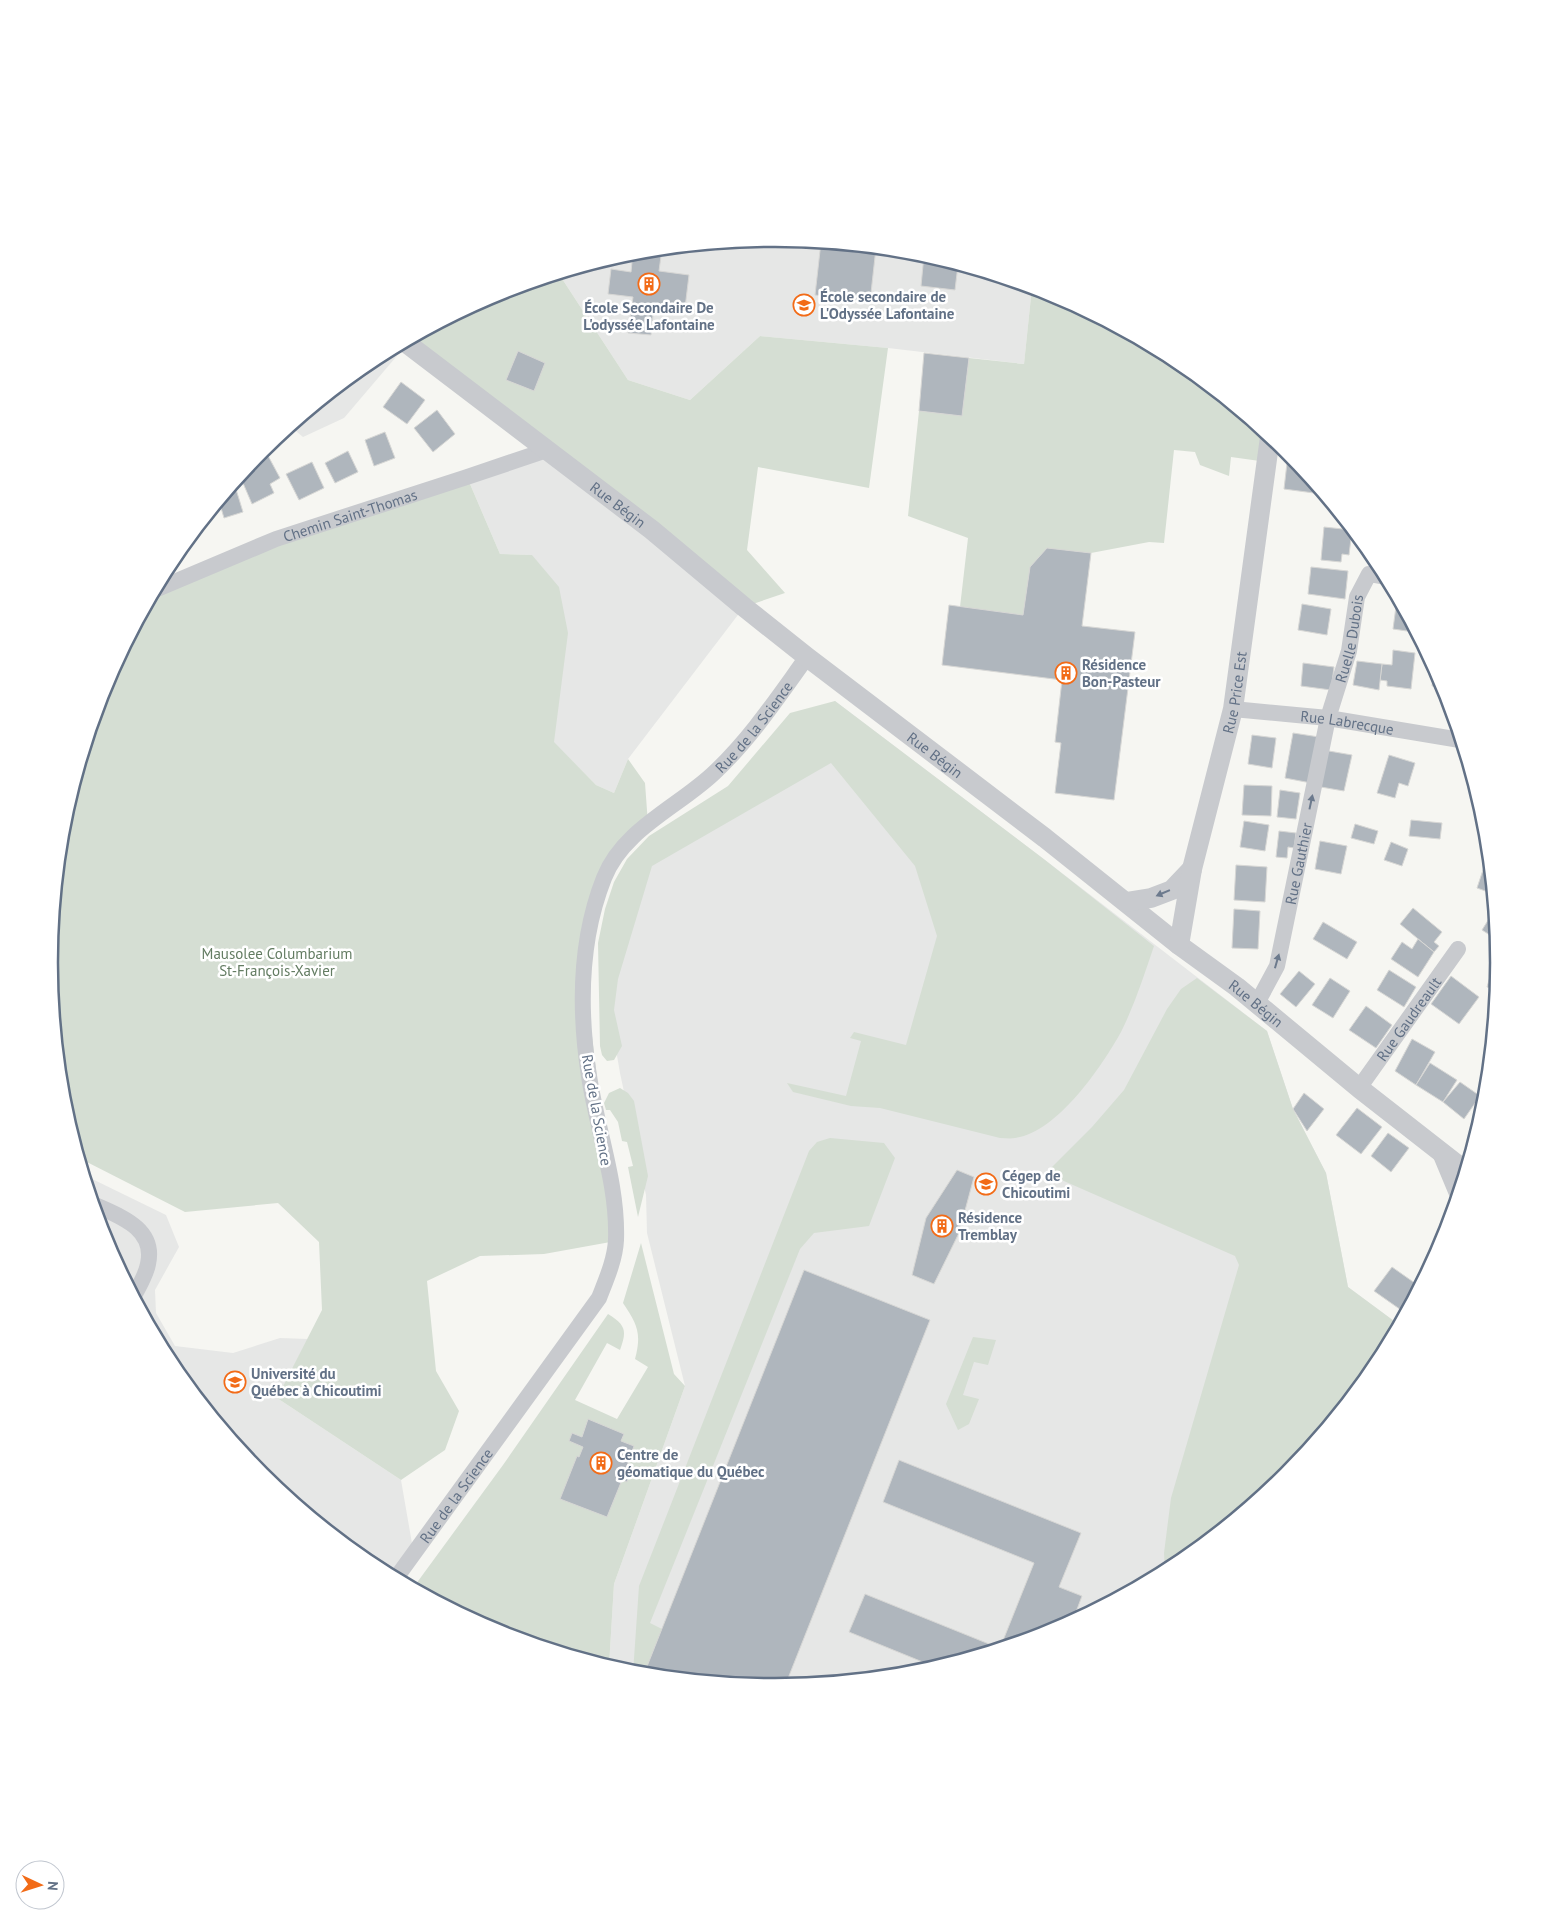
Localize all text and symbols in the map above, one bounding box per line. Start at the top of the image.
building icon: École Secondaire De L'odyssée Lafontaine [637,272,661,296]
place label: École secondaire de L'Odyssée Lafontaine [820,287,955,323]
school or university icon: École secondaire de L'Odyssée Lafontaine [792,293,816,317]
place label: École Secondaire De L'odyssée Lafontaine [583,298,715,334]
street label: Rue Bégin [587,477,650,532]
street label: Chemin Saint-Thomas [280,484,419,546]
street label: Ruelle Dubois [1330,593,1367,685]
street label: Rue Price Est [1218,650,1250,735]
place label: Résidence Bon-Pasteur [1082,655,1161,691]
building icon: Résidence Bon-Pasteur [1054,661,1078,685]
street label: Rue de la Science [711,677,796,777]
street label: Rue Labrecque [1300,706,1395,738]
street label: Rue Bégin [904,727,967,782]
one-way arrow [1308,794,1316,810]
street label: Rue Gauthier [1280,821,1316,906]
one-way arrow [1156,890,1170,898]
park label: Mausolee Columbarium St-François-Xavier [202,944,352,980]
one-way arrow [1274,953,1282,968]
street label: Rue Gaudreault [1372,973,1445,1065]
street label: Rue Bégin [1225,975,1287,1031]
street label: Rue de la Science [578,1053,616,1167]
place label: Cégep de Chicoutimi [1002,1166,1070,1202]
school or university icon: Cégep de Chicoutimi [974,1172,998,1196]
place label: Résidence Tremblay [958,1208,1022,1244]
building icon: Résidence Tremblay [930,1214,954,1238]
place label: Université du Québec à Chicoutimi [251,1364,382,1400]
school or university icon: Université du Québec à Chicoutimi [223,1370,247,1394]
street label: Rue de la Science [415,1444,497,1547]
place label: Centre de géomatique du Québec [617,1445,765,1481]
building icon: Centre de géomatique du Québec [589,1451,613,1475]
north arrow [15,1860,65,1910]
text: N [44,1881,62,1891]

